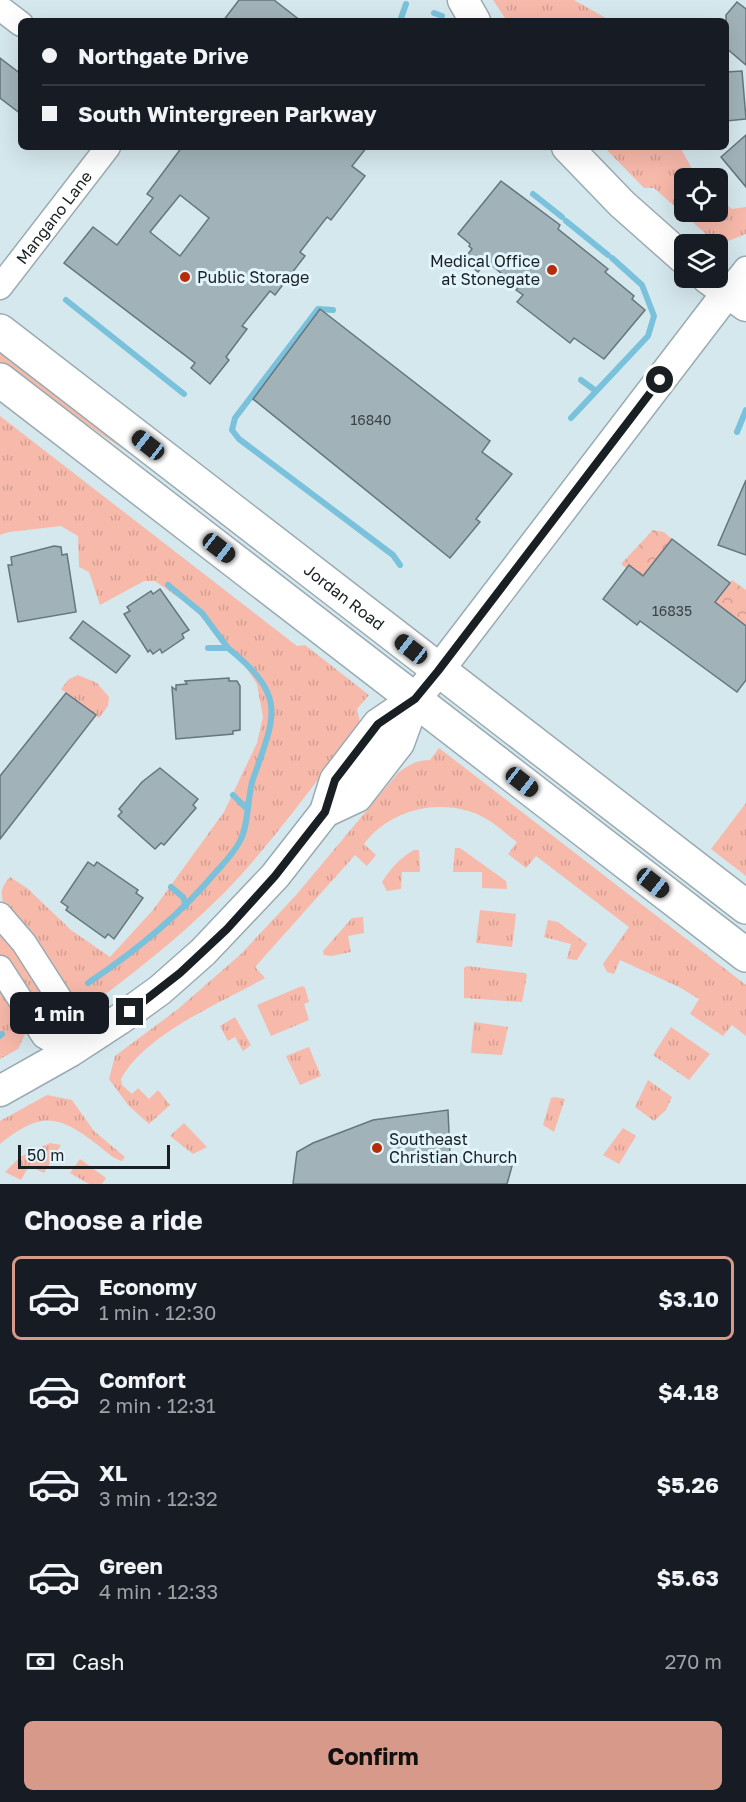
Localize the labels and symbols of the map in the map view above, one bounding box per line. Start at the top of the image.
street label: Mangano Lane [11,167,96,268]
place label: Medical Office at Stonegate [430,251,540,289]
marker: Medical Office at Stonegate [545,263,559,277]
place label: Public Storage [197,267,309,287]
marker: Public Storage [178,270,192,284]
route start [646,366,673,393]
house number: 16840 [350,411,392,428]
car [128,427,168,463]
car [199,530,239,566]
street label: Jordan Road [300,559,389,634]
house number: 16835 [652,602,692,619]
car [391,631,431,667]
car [502,764,542,800]
car [633,865,673,901]
callout: 1 min [10,991,109,1033]
route end [116,998,143,1025]
place label: Southeast Christian Church [389,1129,517,1167]
marker: Southeast Christian Church [370,1141,384,1155]
scale bar [18,1142,170,1170]

